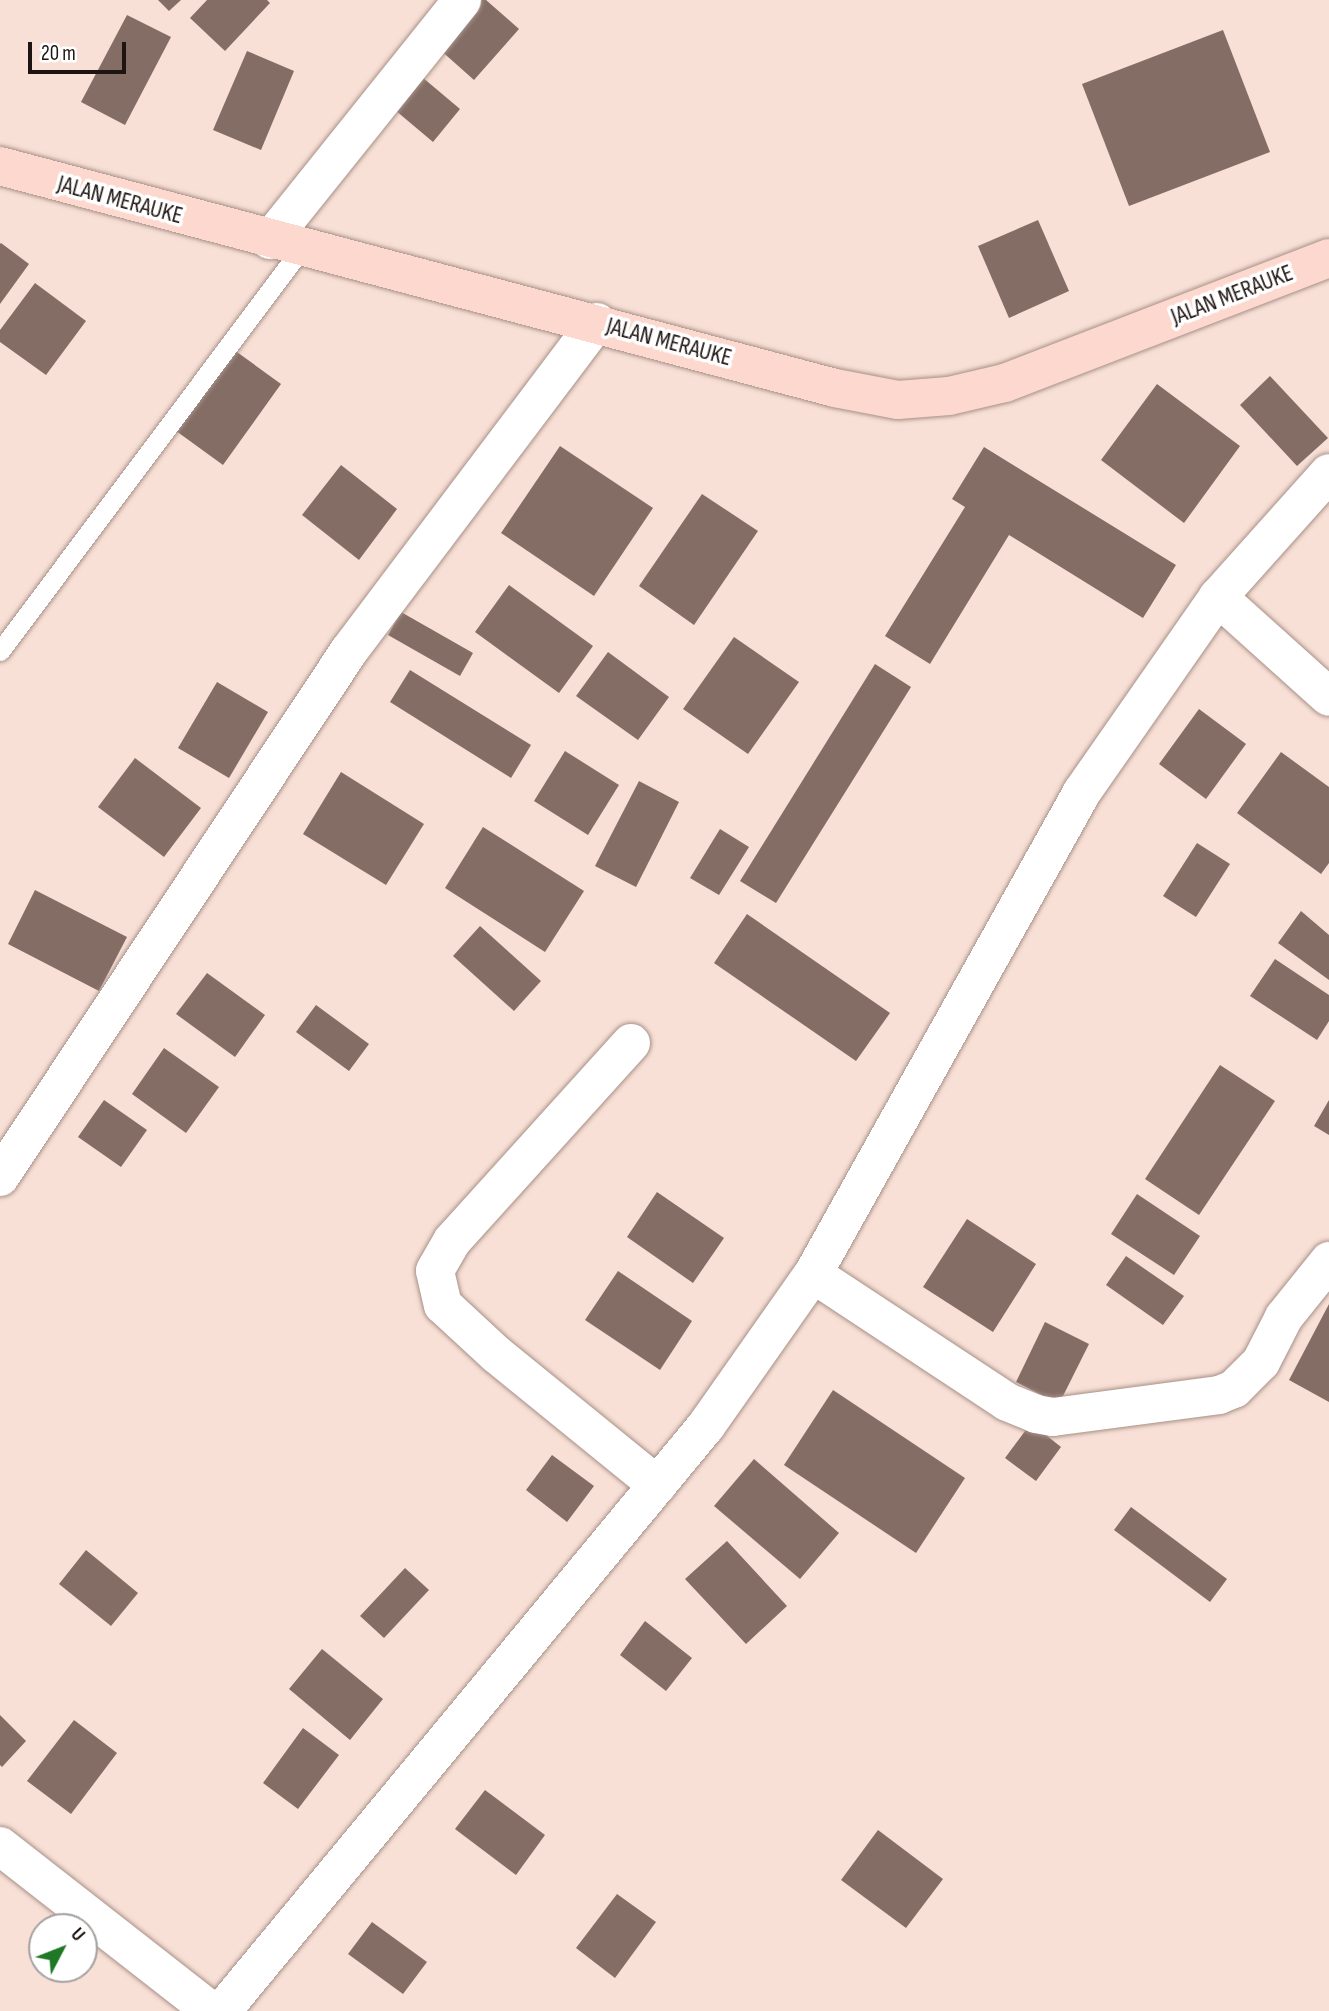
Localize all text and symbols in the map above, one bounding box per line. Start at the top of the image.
scale bar [32,28,130,72]
text: 20 m [41,41,76,66]
street label: JALAN MERAUKE [54,169,186,231]
street label: JALAN MERAUKE [1167,259,1297,331]
street label: JALAN MERAUKE [603,311,735,373]
north arrow [28,1913,98,1983]
text: U [66,1924,89,1946]

